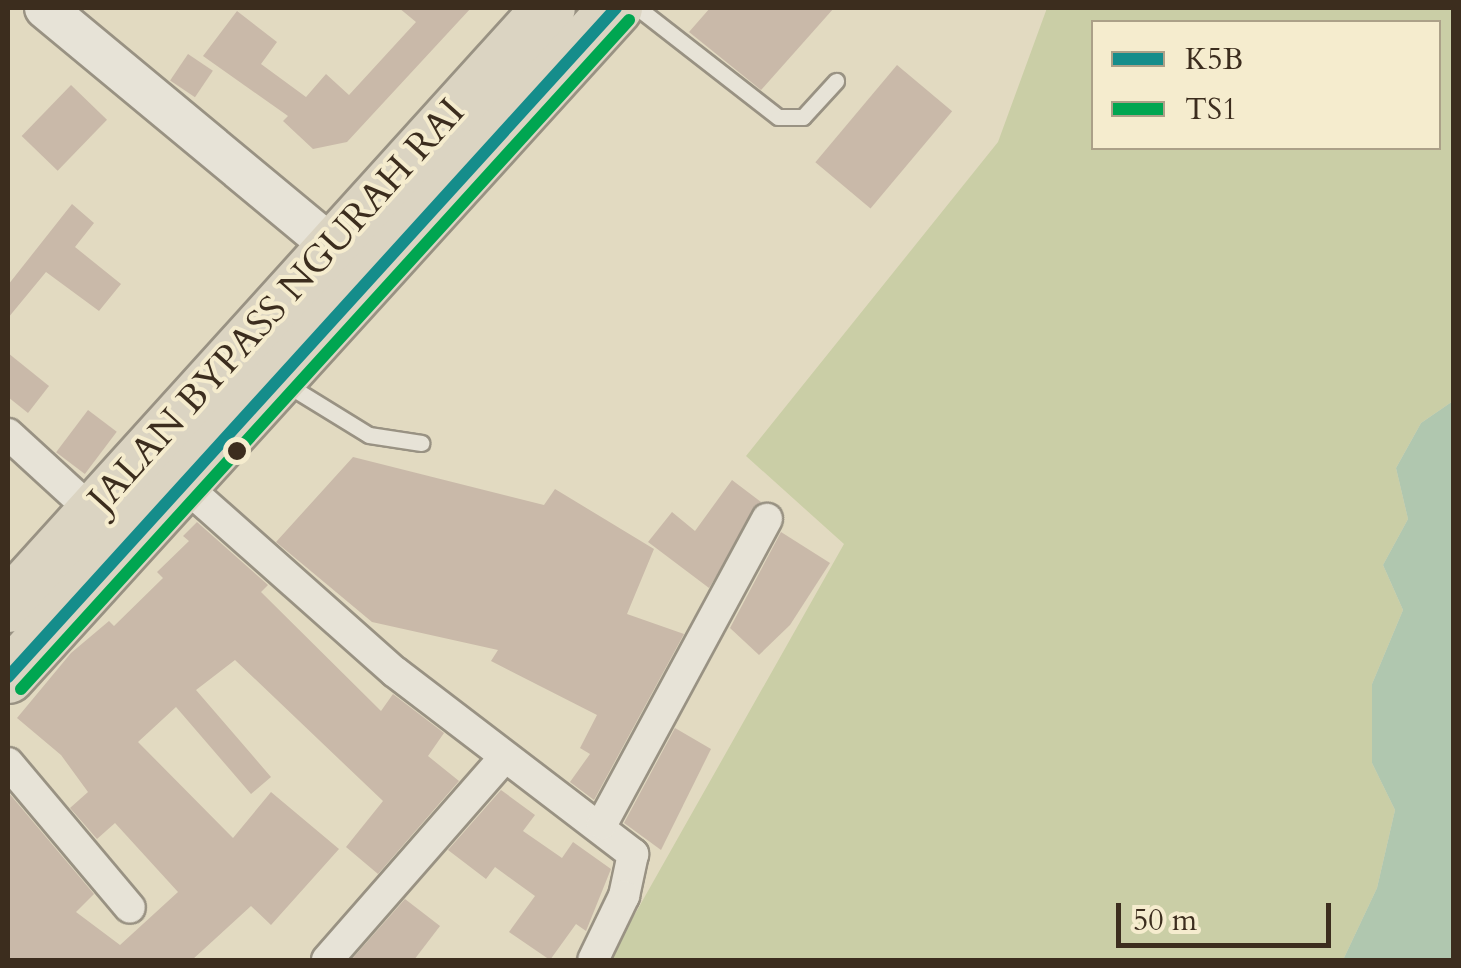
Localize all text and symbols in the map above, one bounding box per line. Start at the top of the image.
legend [1091,20,1441,150]
text: K5B [1185,39,1243,80]
text: TS1 [1185,89,1237,130]
street label: JALAN BYPASS NGURAH RAI [80,90,474,522]
unlabelled marker [227,441,247,461]
scale bar [1121,883,1336,945]
text: 50 m [1133,900,1197,941]

